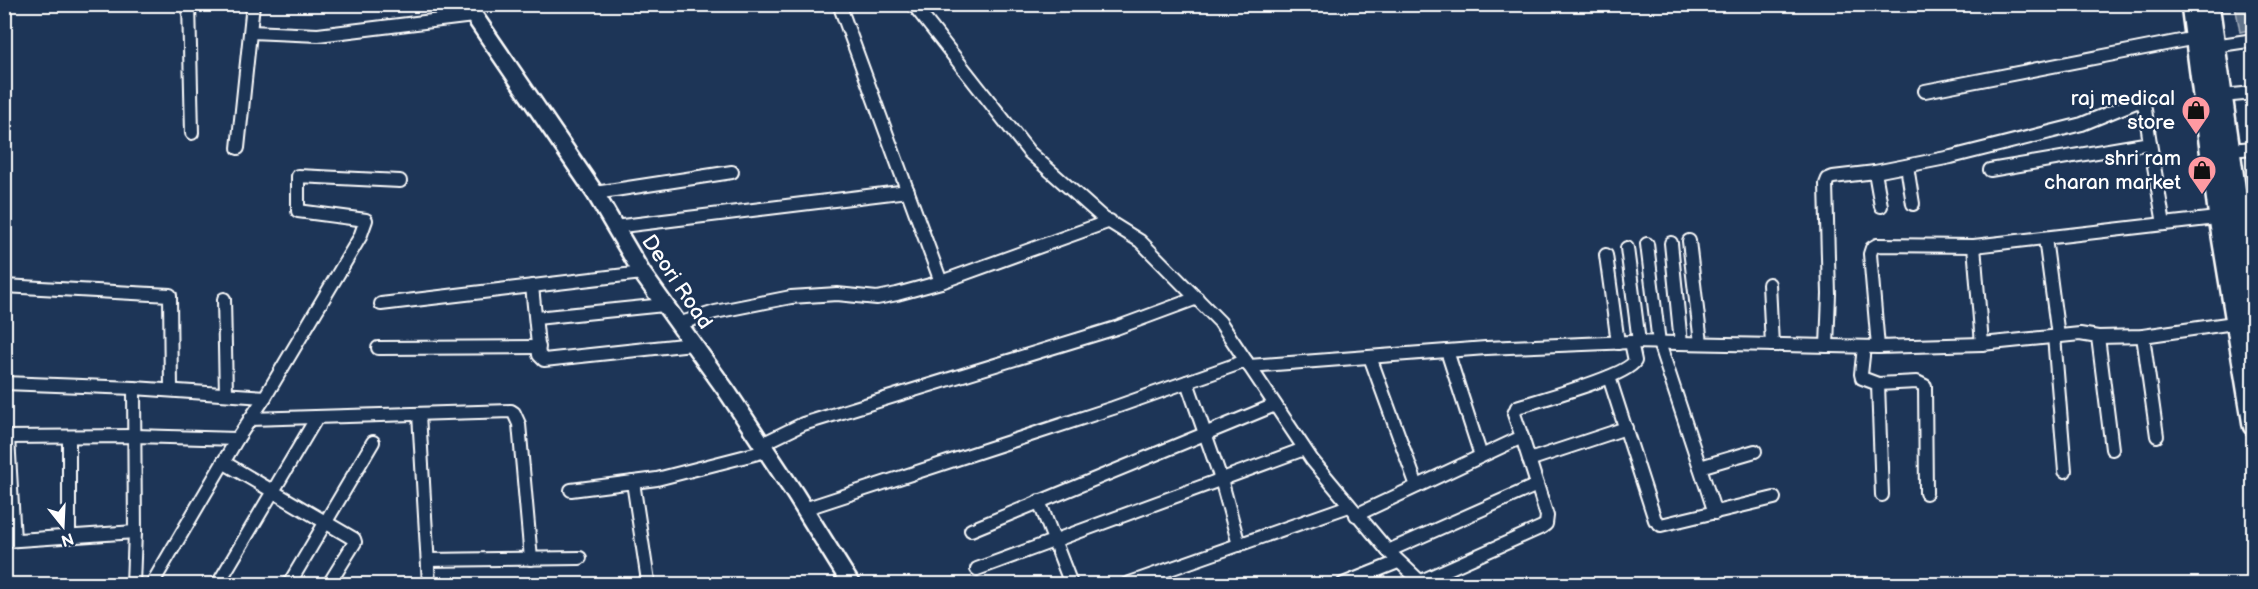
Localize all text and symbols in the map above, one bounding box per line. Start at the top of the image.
place label: raj medical store [2071,86,2175,135]
shop icon: raj medical store [2180,94,2212,136]
place label: shri ram charan market [2044,146,2182,195]
shop icon: shri ram charan market [2186,154,2218,196]
street label: Deori Road [636,230,718,334]
north arrow [33,496,93,556]
text: N [59,528,76,550]

